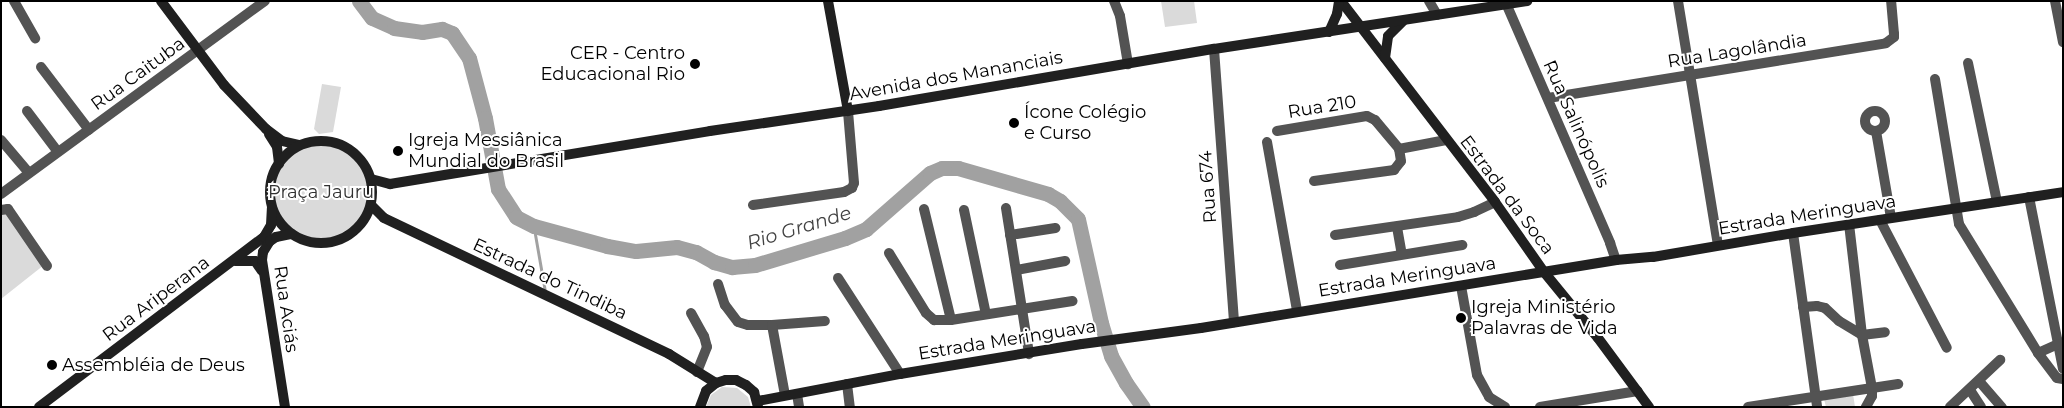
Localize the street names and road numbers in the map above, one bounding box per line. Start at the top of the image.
street label: Rua Lagolândia [1666,29,1808,73]
street label: Rua Caituba [87,33,189,115]
street label: Avenida dos Mananciais [848,47,1064,105]
street label: Rua Salinópolis [1538,57,1614,191]
street label: Rua 210 [1286,91,1358,123]
street label: Estrada da Soca [1455,131,1559,259]
street label: Rua 674 [1195,150,1221,224]
street label: Estrada Meringuava [1717,190,1897,240]
street label: Estrada do Tindiba [469,234,631,324]
street label: Rua Ariperana [98,252,214,346]
street label: Estrada Meringuava [1317,252,1497,302]
street label: Rua Aciás [269,264,303,354]
street label: Estrada Meringuava [917,315,1097,365]

